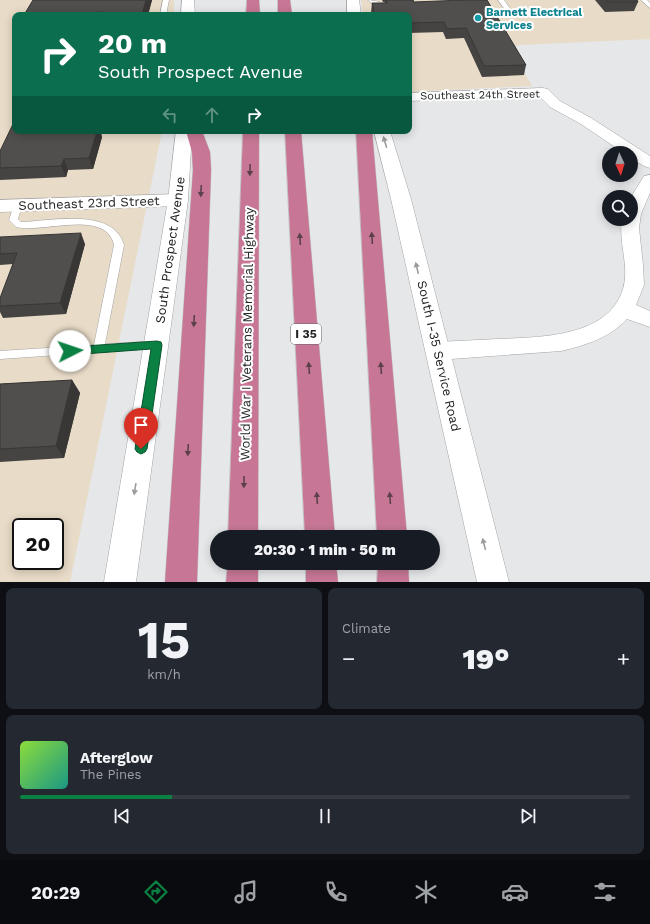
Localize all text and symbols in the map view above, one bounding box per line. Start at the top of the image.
place label: Barnett Electrical Services [486,6,583,32]
marker: Barnett Electrical Services [473,13,483,23]
text: 20 m [98,27,167,60]
icon: right [32,28,84,80]
text: South Prospect Avenue [98,61,303,82]
street label: Southeast 24th Street [420,87,540,103]
icon: left [159,104,181,126]
icon: ahead [201,104,223,126]
icon: right [243,104,265,126]
one-way arrow [382,136,388,148]
north arrow [602,146,638,182]
map controls [602,146,638,226]
one-way arrow [247,164,253,177]
street label: South Prospect Avenue [152,176,188,324]
one-way arrow [197,185,204,197]
button: search [602,190,638,226]
street label: Southeast 23rd Street [18,193,160,213]
street label: World War I Veterans Memorial Highway [237,207,257,461]
one-way arrow [368,232,375,244]
one-way arrow [297,233,304,245]
one-way arrow [414,262,420,274]
street label: South I-35 Service Road [414,279,464,433]
one-way arrow [191,315,198,327]
road number: I 35 [291,324,321,344]
position arrow [49,330,91,372]
one-way arrow [305,362,312,374]
one-way arrow [377,362,384,374]
pin [124,408,158,449]
icon: arrive [130,414,152,436]
one-way arrow [184,444,191,456]
one-way arrow [241,476,247,489]
one-way arrow [132,482,138,495]
one-way arrow [314,491,320,504]
one-way arrow [386,492,393,504]
speed limit sign: 20 [12,518,64,570]
one-way arrow [480,538,486,550]
text: 20:30 · 1 min · 50 m [254,541,396,559]
text: 15 [138,610,190,671]
text: Climate [342,621,391,636]
text: 19° [462,641,510,676]
text: − [342,646,355,671]
text: + [617,646,630,671]
text: km/h [147,667,181,682]
text: Afterglow [80,749,153,767]
text: The Pines [80,767,141,782]
icon: previous [111,805,133,827]
icon: pause [314,805,336,827]
icon: next [517,805,539,827]
icon: directions [142,878,170,906]
icon: music [232,878,260,906]
icon: phone [322,878,350,906]
icon: climate [412,878,440,906]
icon: car [501,878,529,906]
icon: filters [591,878,619,906]
text: 20:29 [31,882,80,903]

